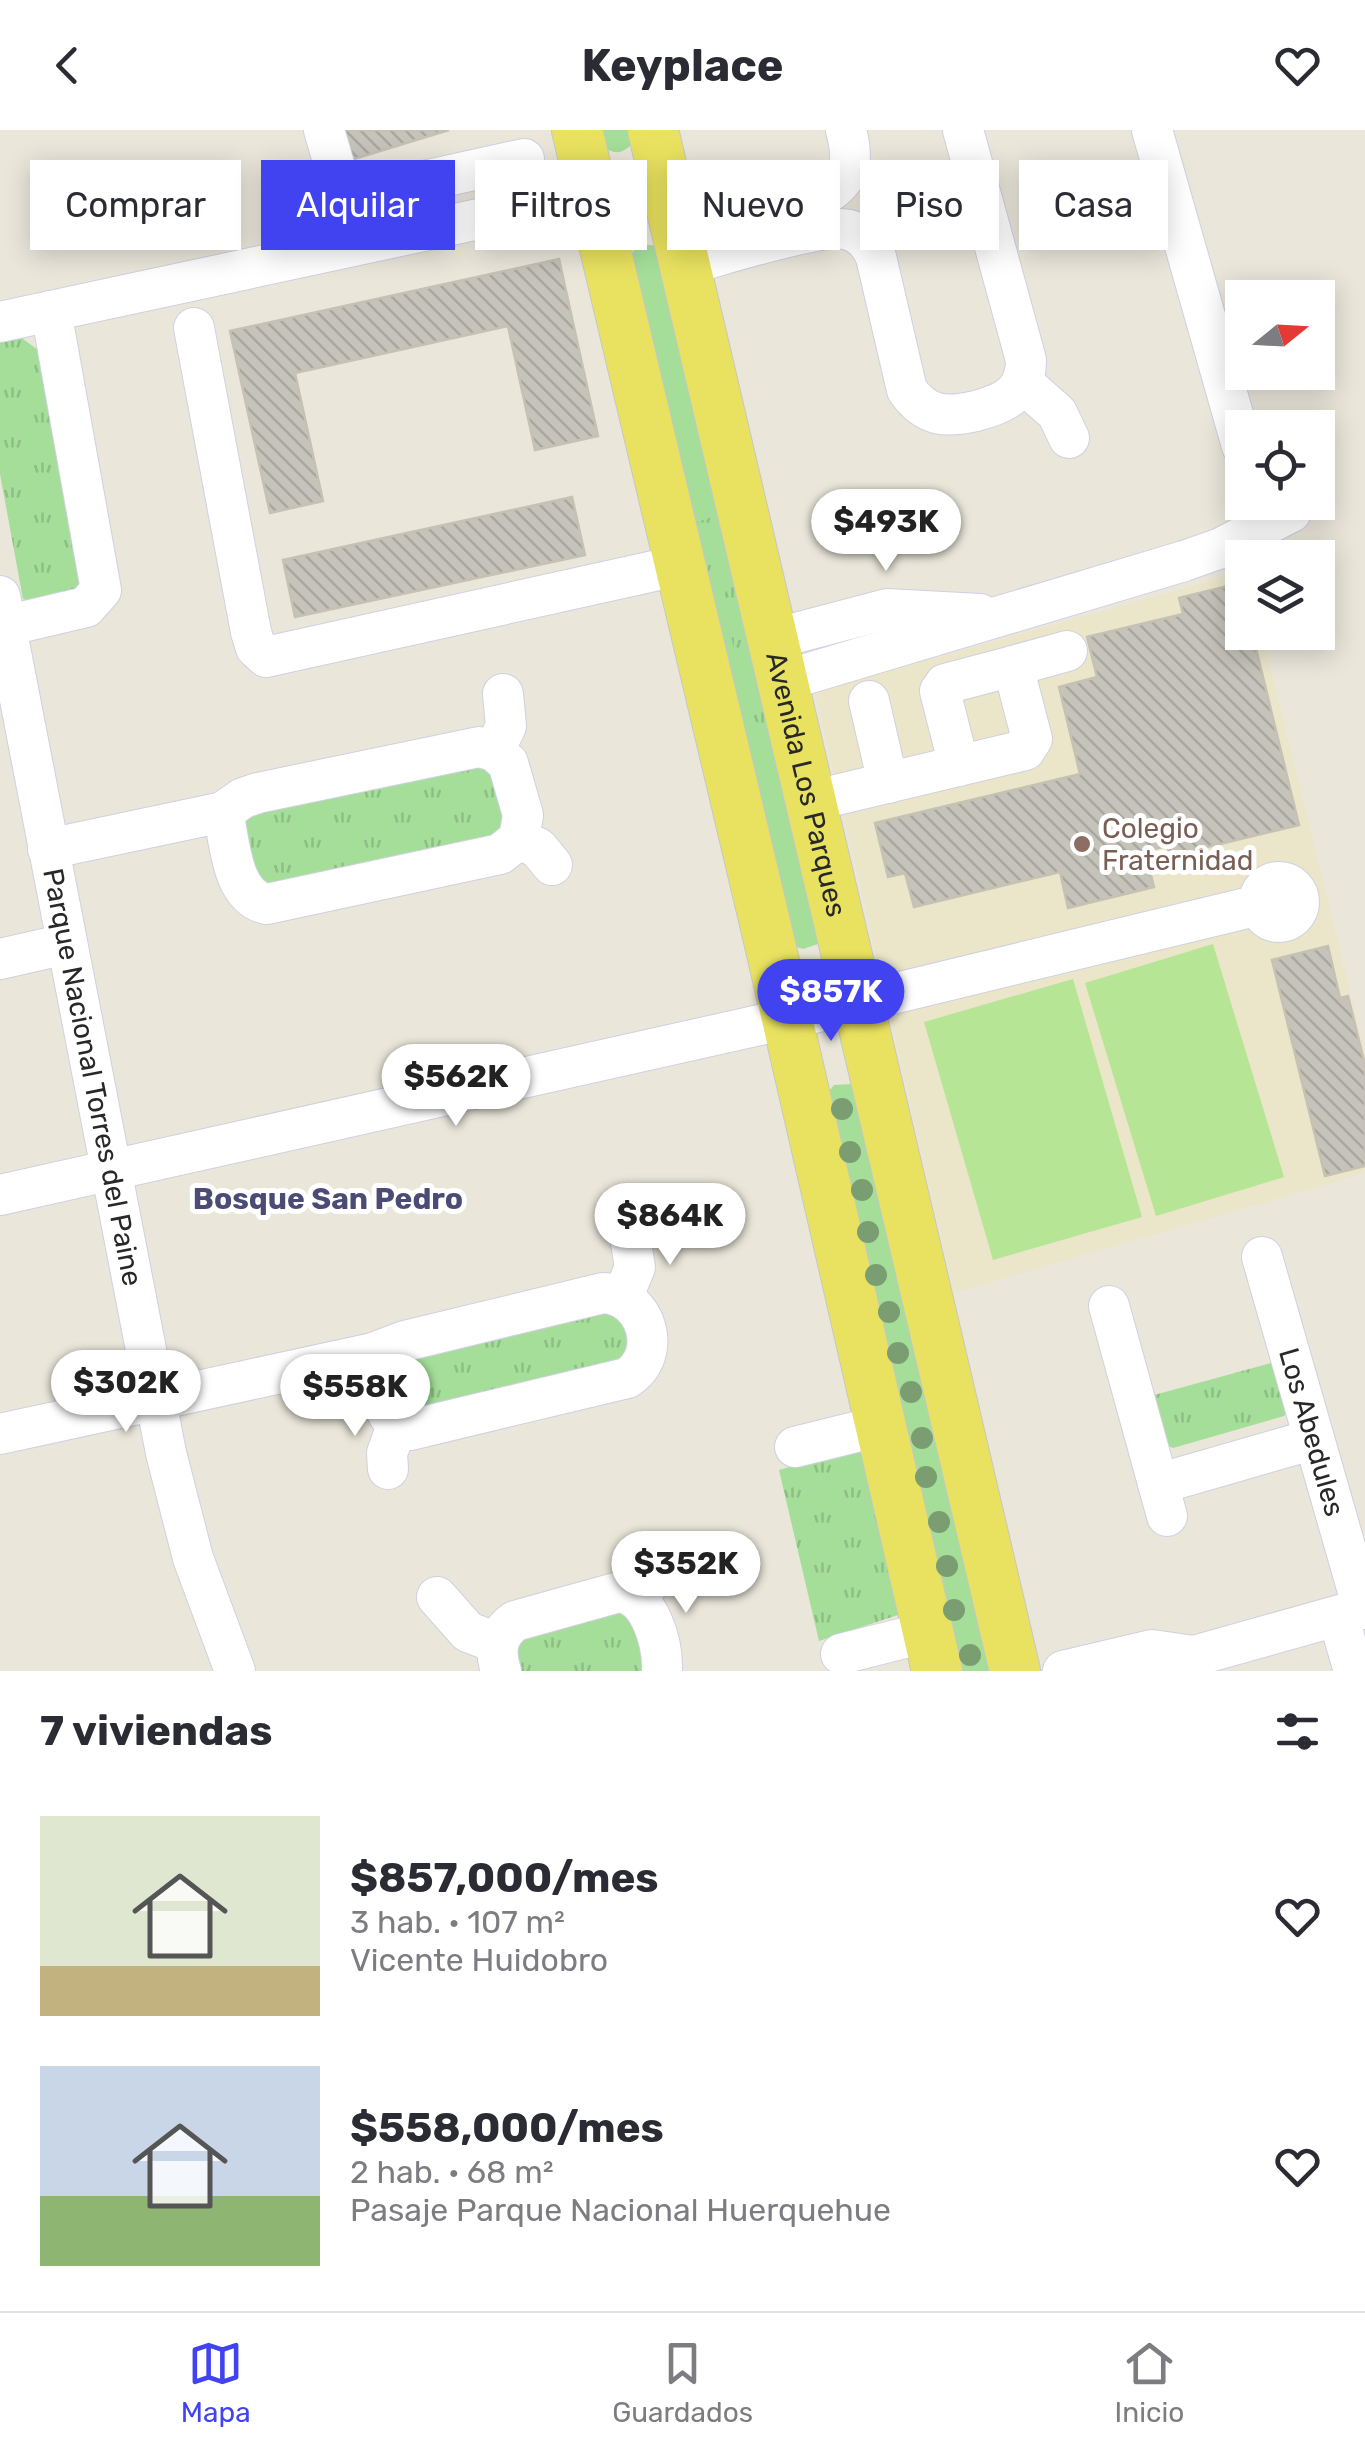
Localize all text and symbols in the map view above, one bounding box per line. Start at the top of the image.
icon: back [40,38,95,93]
icon: heart [1270,38,1325,93]
text: Keyplace [581,39,784,92]
chip: Comprar [30,160,241,250]
chip: Alquilar [261,160,455,250]
chip: Filtros [475,160,647,250]
chip: Nuevo [667,160,840,250]
chip: Piso [860,160,999,250]
chip: Casa [1019,160,1168,250]
north arrow [1225,280,1335,390]
map controls [1225,280,1335,650]
button: locate [1225,410,1335,520]
pin: $493K [816,489,956,574]
text: $493K [833,502,939,540]
button: layers [1225,540,1335,650]
street label: Avenida Los Parques [760,648,854,920]
place label: Colegio Fraternidad [1102,812,1253,877]
marker: Colegio Fraternidad [1071,833,1093,855]
street label: Parque Nacional Torres del Paine [37,866,150,1289]
pin: $857K [761,959,901,1044]
text: $857K [779,972,883,1010]
pin: $562K [386,1044,526,1129]
text: $562K [404,1057,508,1095]
district label: Bosque San Pedro [193,1181,463,1217]
pin: $864K [600,1183,740,1268]
text: $864K [617,1196,723,1234]
street label: Los Abedules [1272,1344,1352,1520]
pin: $302K [56,1350,196,1435]
pin: $558K [285,1354,425,1439]
text: $302K [73,1363,179,1401]
text: $558K [302,1367,408,1405]
pin: $352K [616,1531,756,1616]
text: $352K [633,1544,739,1582]
icon: filters [1270,1704,1325,1759]
text: 7 viviendas [40,1706,272,1756]
text: $857,000/mes [350,1853,659,1903]
icon: home [120,1856,240,1976]
icon: heart [1270,1889,1325,1944]
text: 3 hab. · 107 m² [350,1903,565,1941]
text: Vicente Huidobro [350,1941,608,1979]
text: $558,000/mes [350,2103,664,2153]
icon: home [120,2106,240,2226]
icon: heart [1270,2139,1325,2194]
text: 2 hab. · 68 m² [350,2153,554,2191]
text: Pasaje Parque Nacional Huerquehue [350,2191,891,2229]
tab: Mapa [181,2336,251,2429]
tab: Guardados [612,2336,753,2429]
tab: Inicio [1115,2336,1184,2429]

